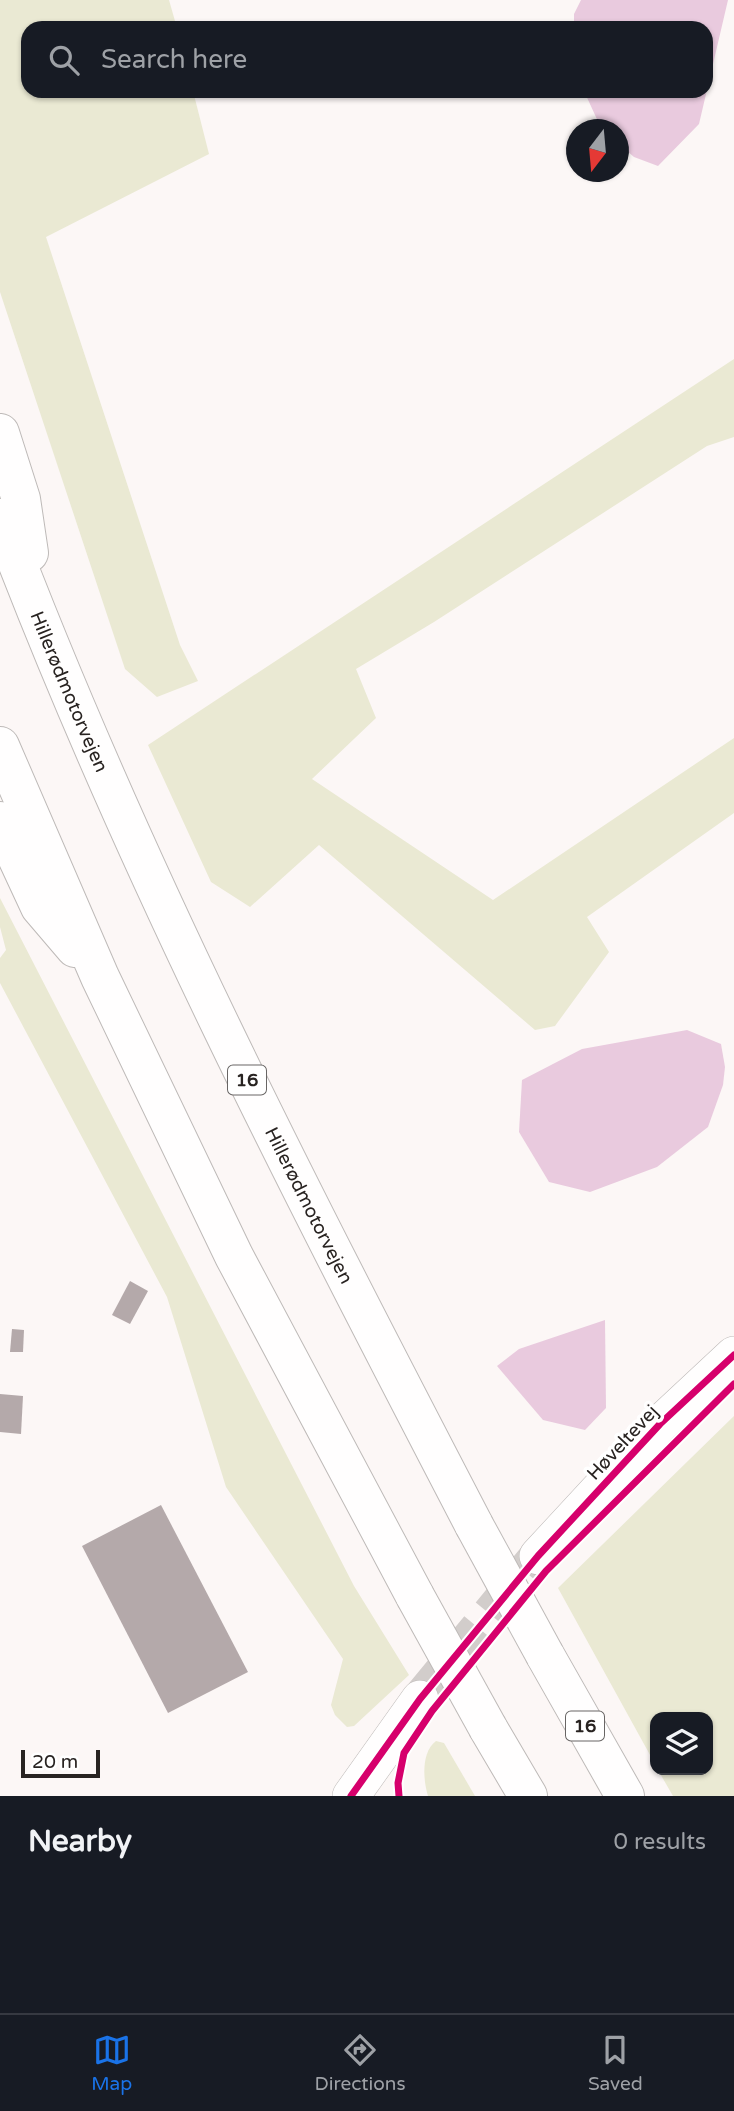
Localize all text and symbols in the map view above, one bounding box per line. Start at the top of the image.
search box [21,21,713,98]
icon: search [45,41,83,79]
text: Search here [101,44,247,75]
north arrow [566,119,629,182]
street label: Hillerødmotorvejen [25,608,112,776]
road number: 16 [228,1065,266,1094]
street label: Hillerødmotorvejen [260,1124,357,1288]
street label: Høveltevej [583,1401,663,1485]
road number: 16 [566,1712,604,1741]
map controls [650,1712,713,1775]
button: layers [650,1712,713,1775]
scale bar [21,1747,100,1779]
text: 20 m [32,1751,78,1773]
text: Nearby [28,1823,132,1860]
text: 0 results [613,1828,706,1856]
tab: Map [91,2031,132,2095]
tab: Directions [315,2031,406,2095]
tab: Saved [588,2031,643,2095]

